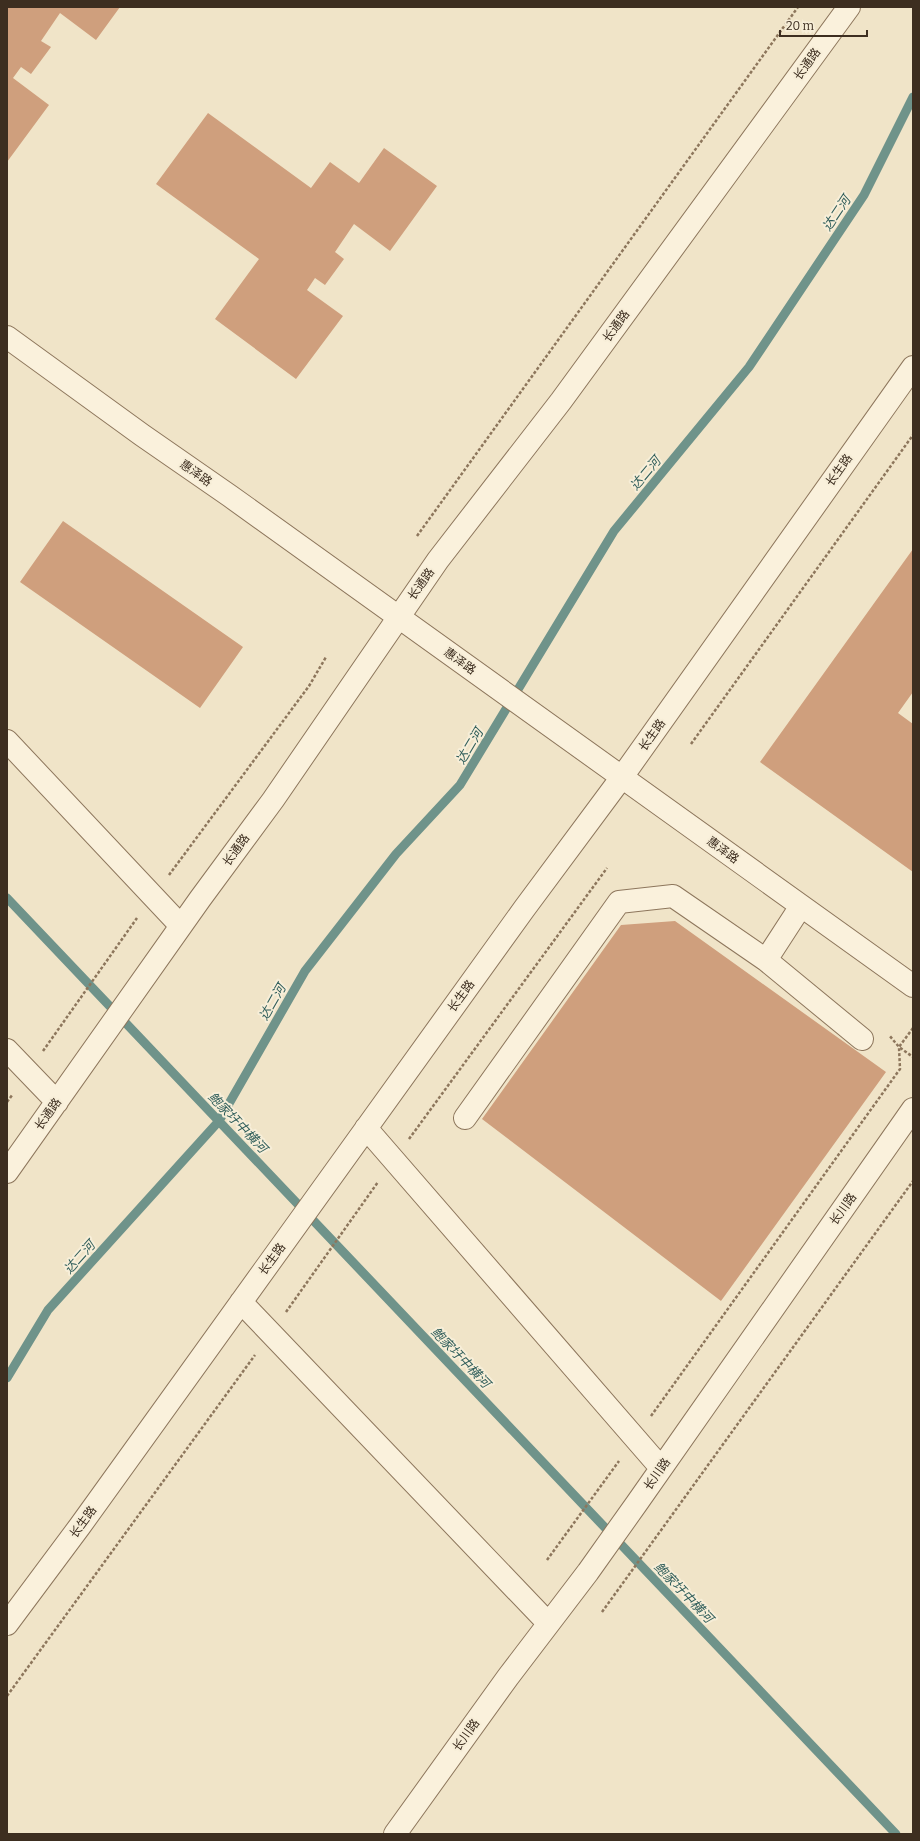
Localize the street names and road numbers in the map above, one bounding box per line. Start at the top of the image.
street label: 长通路 [791,45,823,83]
street label: 长通路 [600,307,632,345]
street label: 长生路 [823,451,855,489]
street label: 惠泽路 [177,457,215,489]
street label: 长通路 [405,565,437,603]
street label: 惠泽路 [441,645,479,677]
street label: 长生路 [636,716,668,754]
street label: 长通路 [220,831,252,869]
street label: 惠泽路 [704,834,742,866]
street label: 长生路 [445,977,477,1015]
street label: 长通路 [32,1095,64,1133]
street label: 长川路 [827,1190,859,1228]
street label: 长生路 [256,1240,288,1278]
street label: 长川路 [641,1455,673,1493]
street label: 长生路 [67,1503,99,1541]
street label: 长川路 [450,1716,482,1754]

